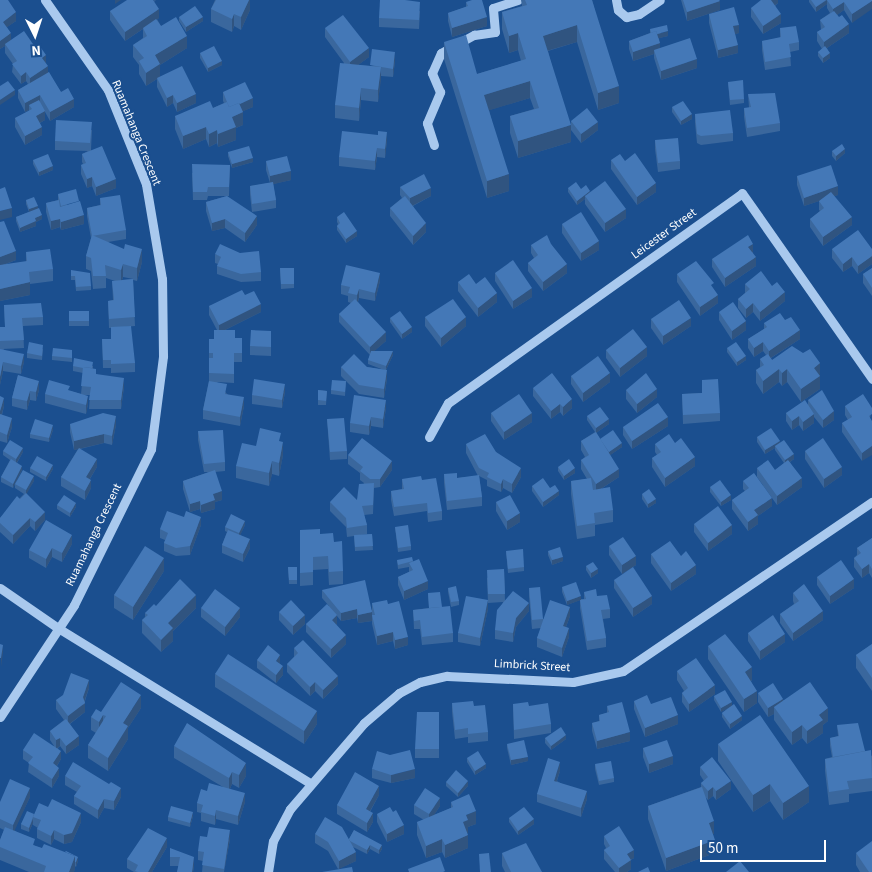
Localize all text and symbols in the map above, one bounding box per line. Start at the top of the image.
north arrow [10,10,60,60]
text: N [31,40,41,60]
street label: Ruamahanga Crescent [108,78,164,188]
street label: Leicester Street [629,206,699,262]
street label: Ruamahanga Crescent [63,481,125,589]
street label: Limbrick Street [493,657,571,675]
scale bar [702,830,828,862]
text: 50 m [708,838,738,859]

